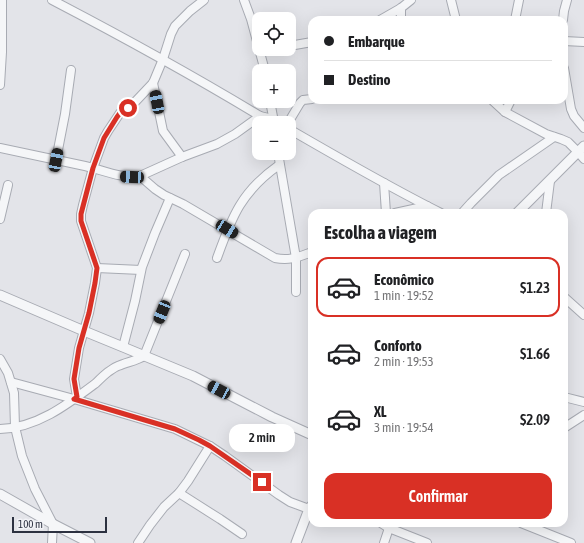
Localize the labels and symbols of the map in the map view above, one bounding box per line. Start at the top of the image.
car [149,89,165,115]
route start [119,99,137,117]
car [48,147,64,173]
car [120,170,144,184]
car [214,218,240,240]
car [152,299,172,325]
car [206,379,232,401]
callout: 2 min [229,424,295,452]
route end [253,473,271,491]
scale bar [12,515,107,534]

